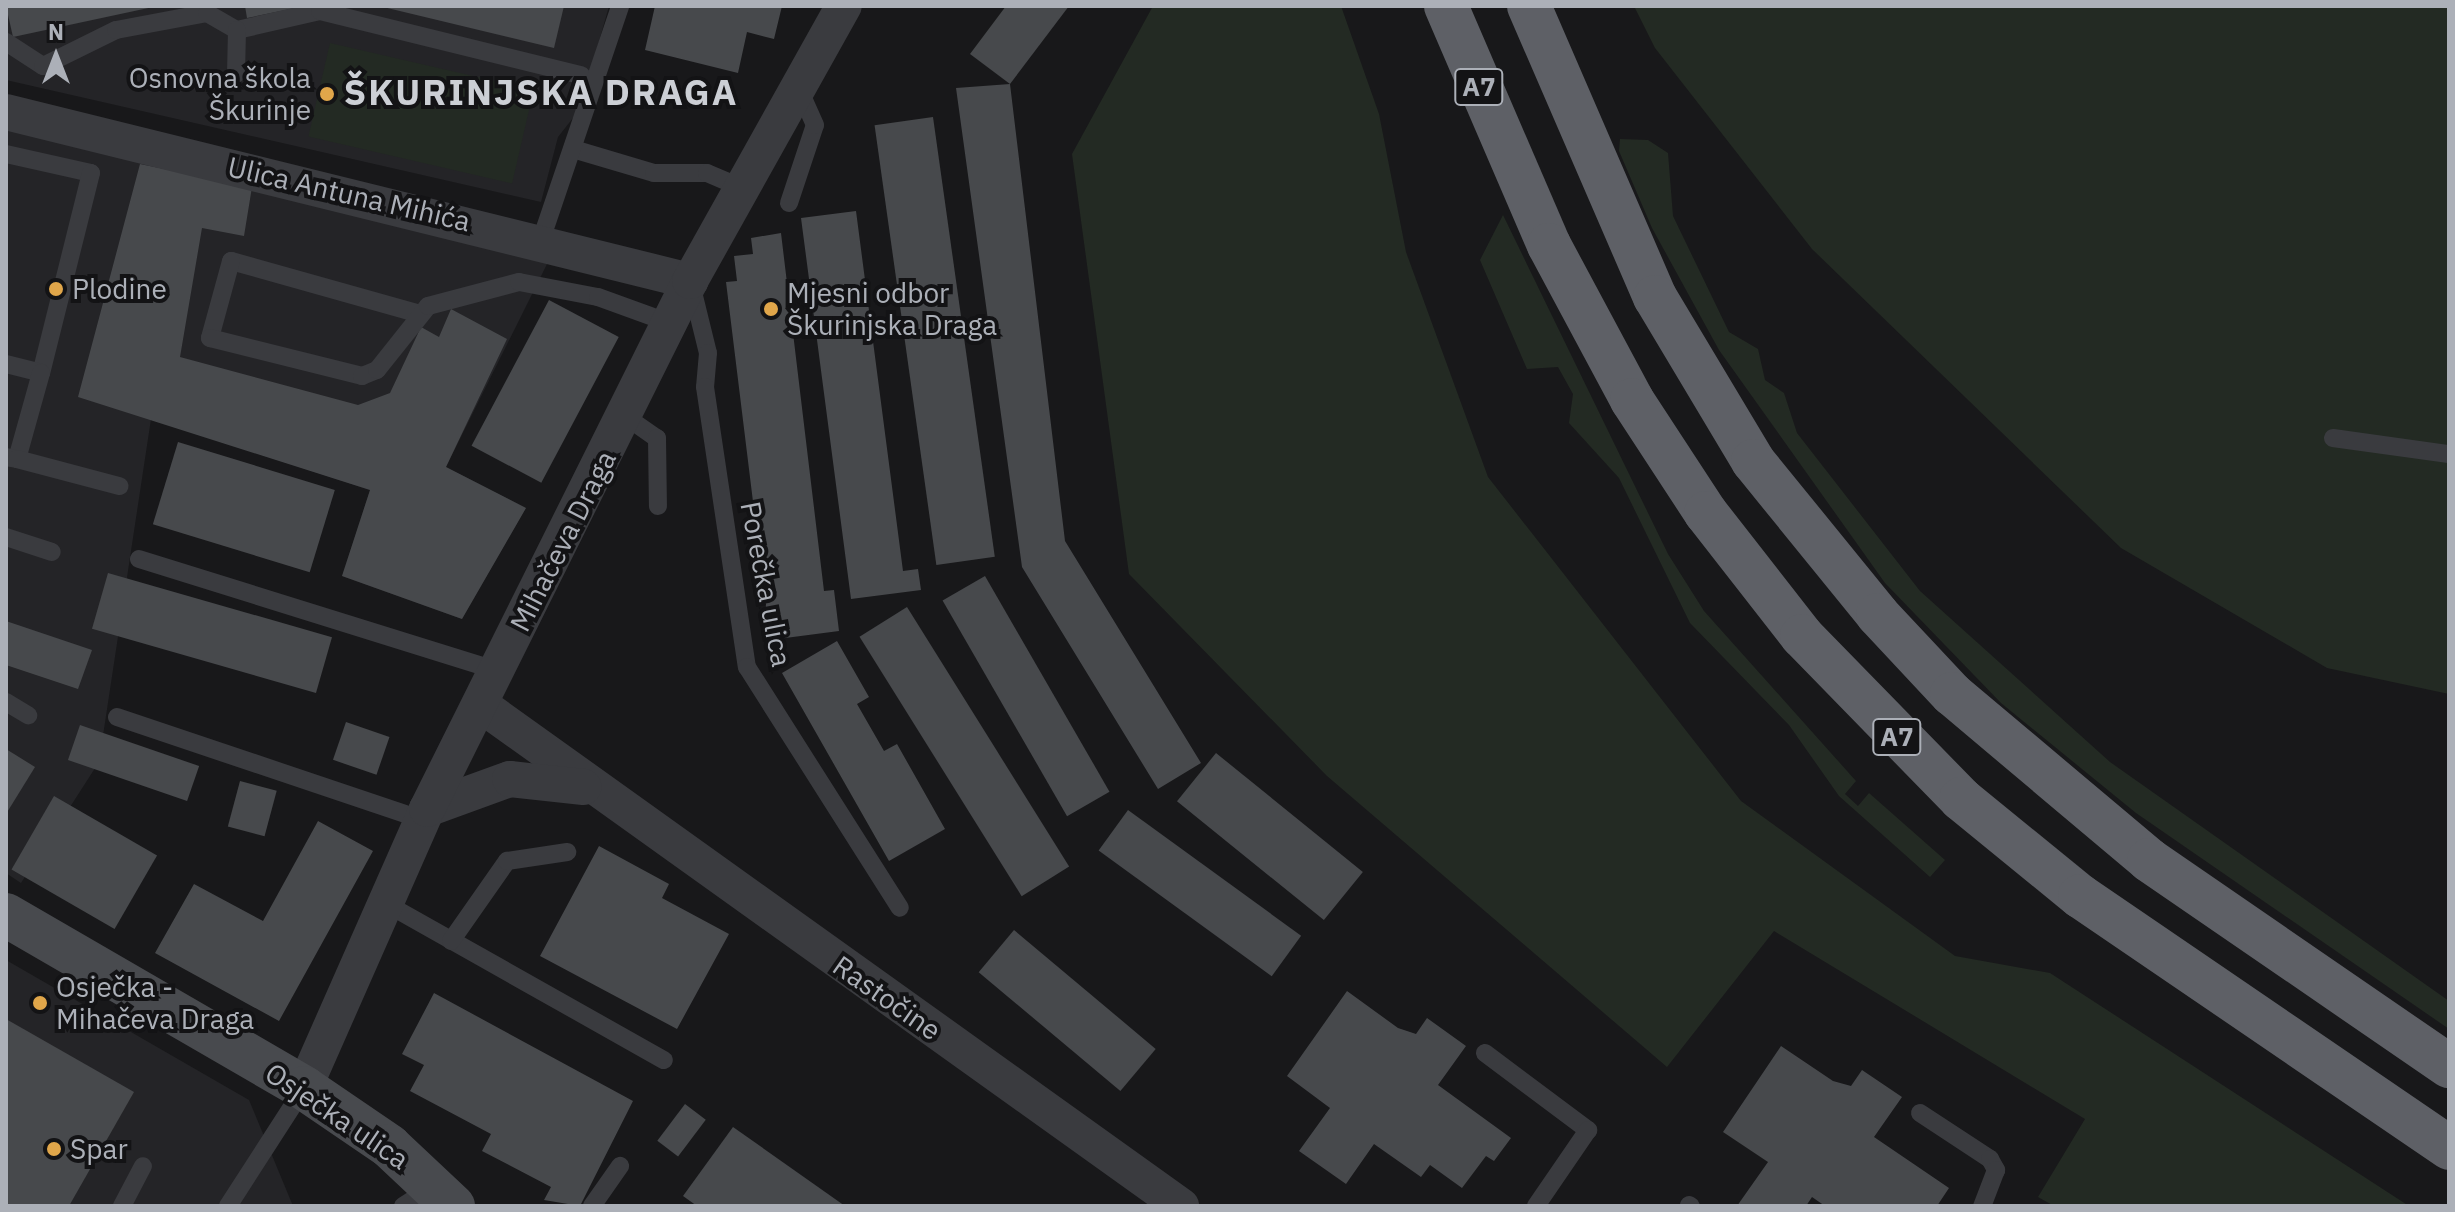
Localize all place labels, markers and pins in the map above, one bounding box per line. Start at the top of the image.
place label: Osnovna škola Škurinje [129,61,311,127]
marker: Osnovna škola Škurinje [318,85,336,103]
place label: Plodine [72,272,167,306]
place label: Mjesni odbor Škurinjska Draga [787,276,997,342]
marker: Plodine [47,280,65,298]
marker: Mjesni odbor Škurinjska Draga [762,300,780,318]
place label: Osječka - Mihačeva Draga [56,970,254,1036]
marker: Osječka - Mihačeva Draga [31,994,49,1012]
place label: Spar [70,1132,128,1166]
marker: Spar [45,1140,63,1158]

